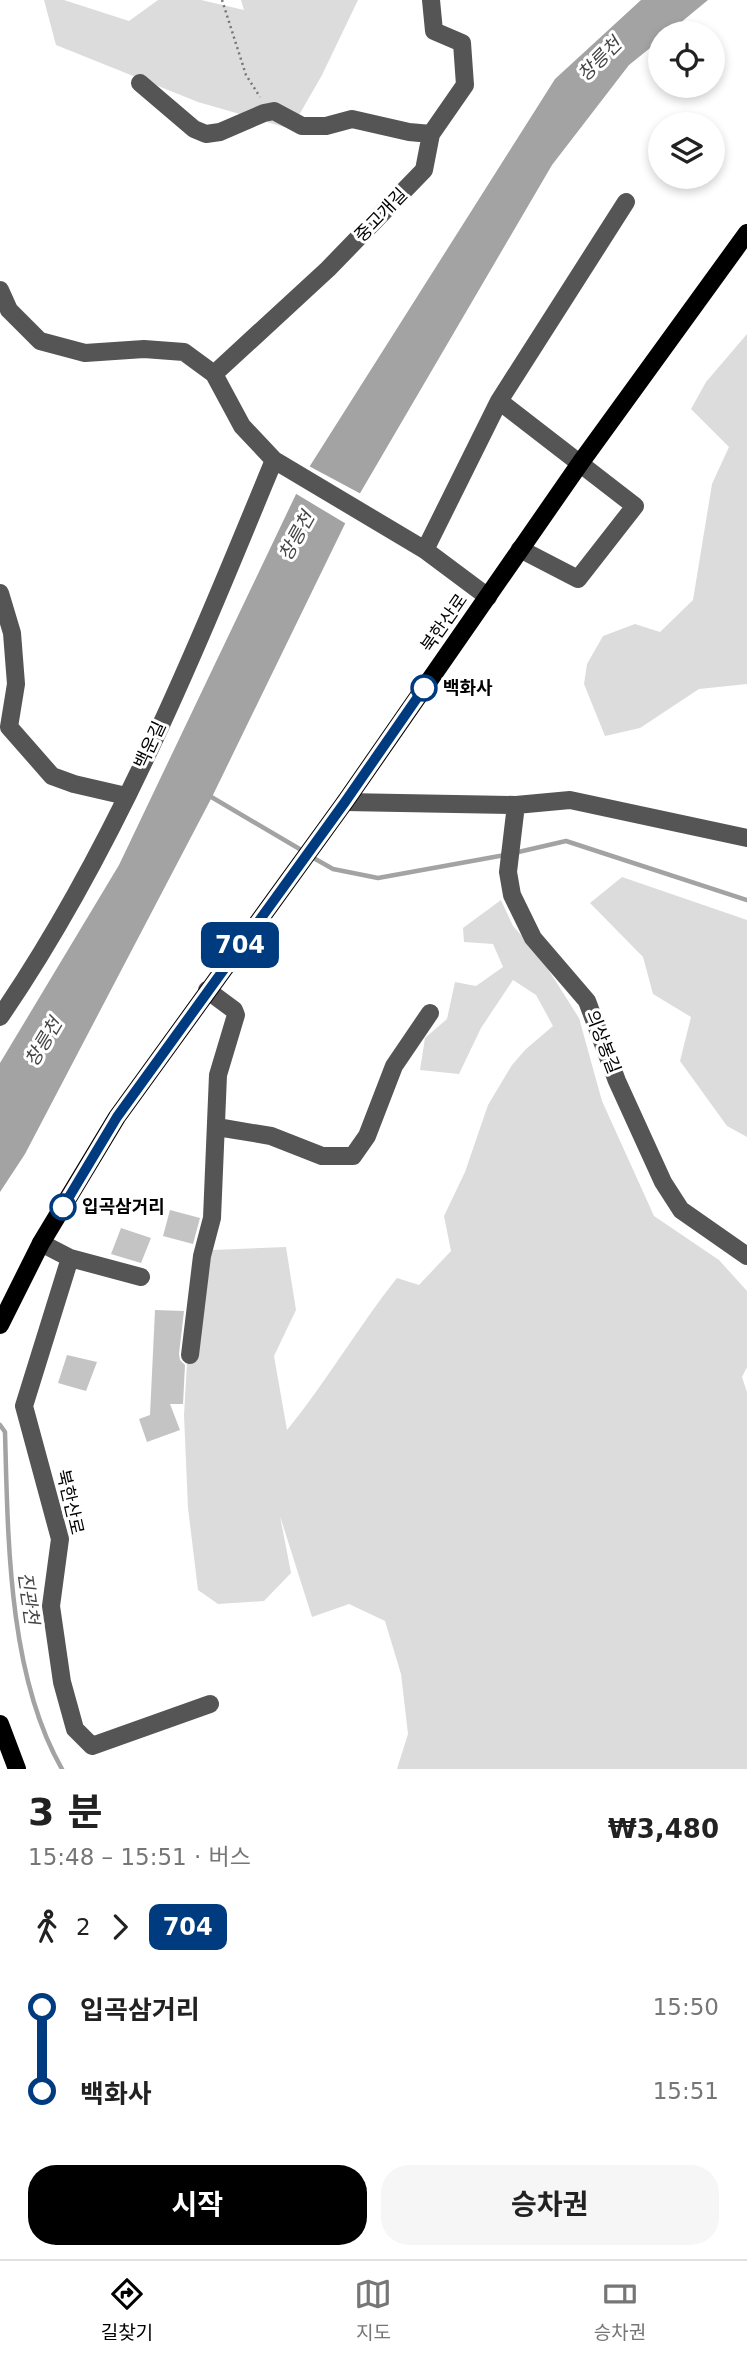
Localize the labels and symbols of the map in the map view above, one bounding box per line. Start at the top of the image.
water label: 창릉천 [573,32,626,85]
street label: 중고개길 [350,184,411,246]
water label: 창릉천 [274,506,319,564]
street label: 북한산로 [416,590,471,656]
marker: 백화사 [411,675,437,701]
place label: 백화사 [443,677,493,698]
street label: 백운길 [130,718,170,772]
line badge: 704 [200,922,280,968]
street label: 의상봉길 [582,1007,625,1077]
water label: 창릉천 [20,1013,67,1070]
marker: 입곡삼거리 [50,1194,76,1220]
place label: 입곡삼거리 [82,1196,165,1217]
street label: 북한산로 [53,1467,88,1537]
water label: 진관천 [14,1570,44,1627]

